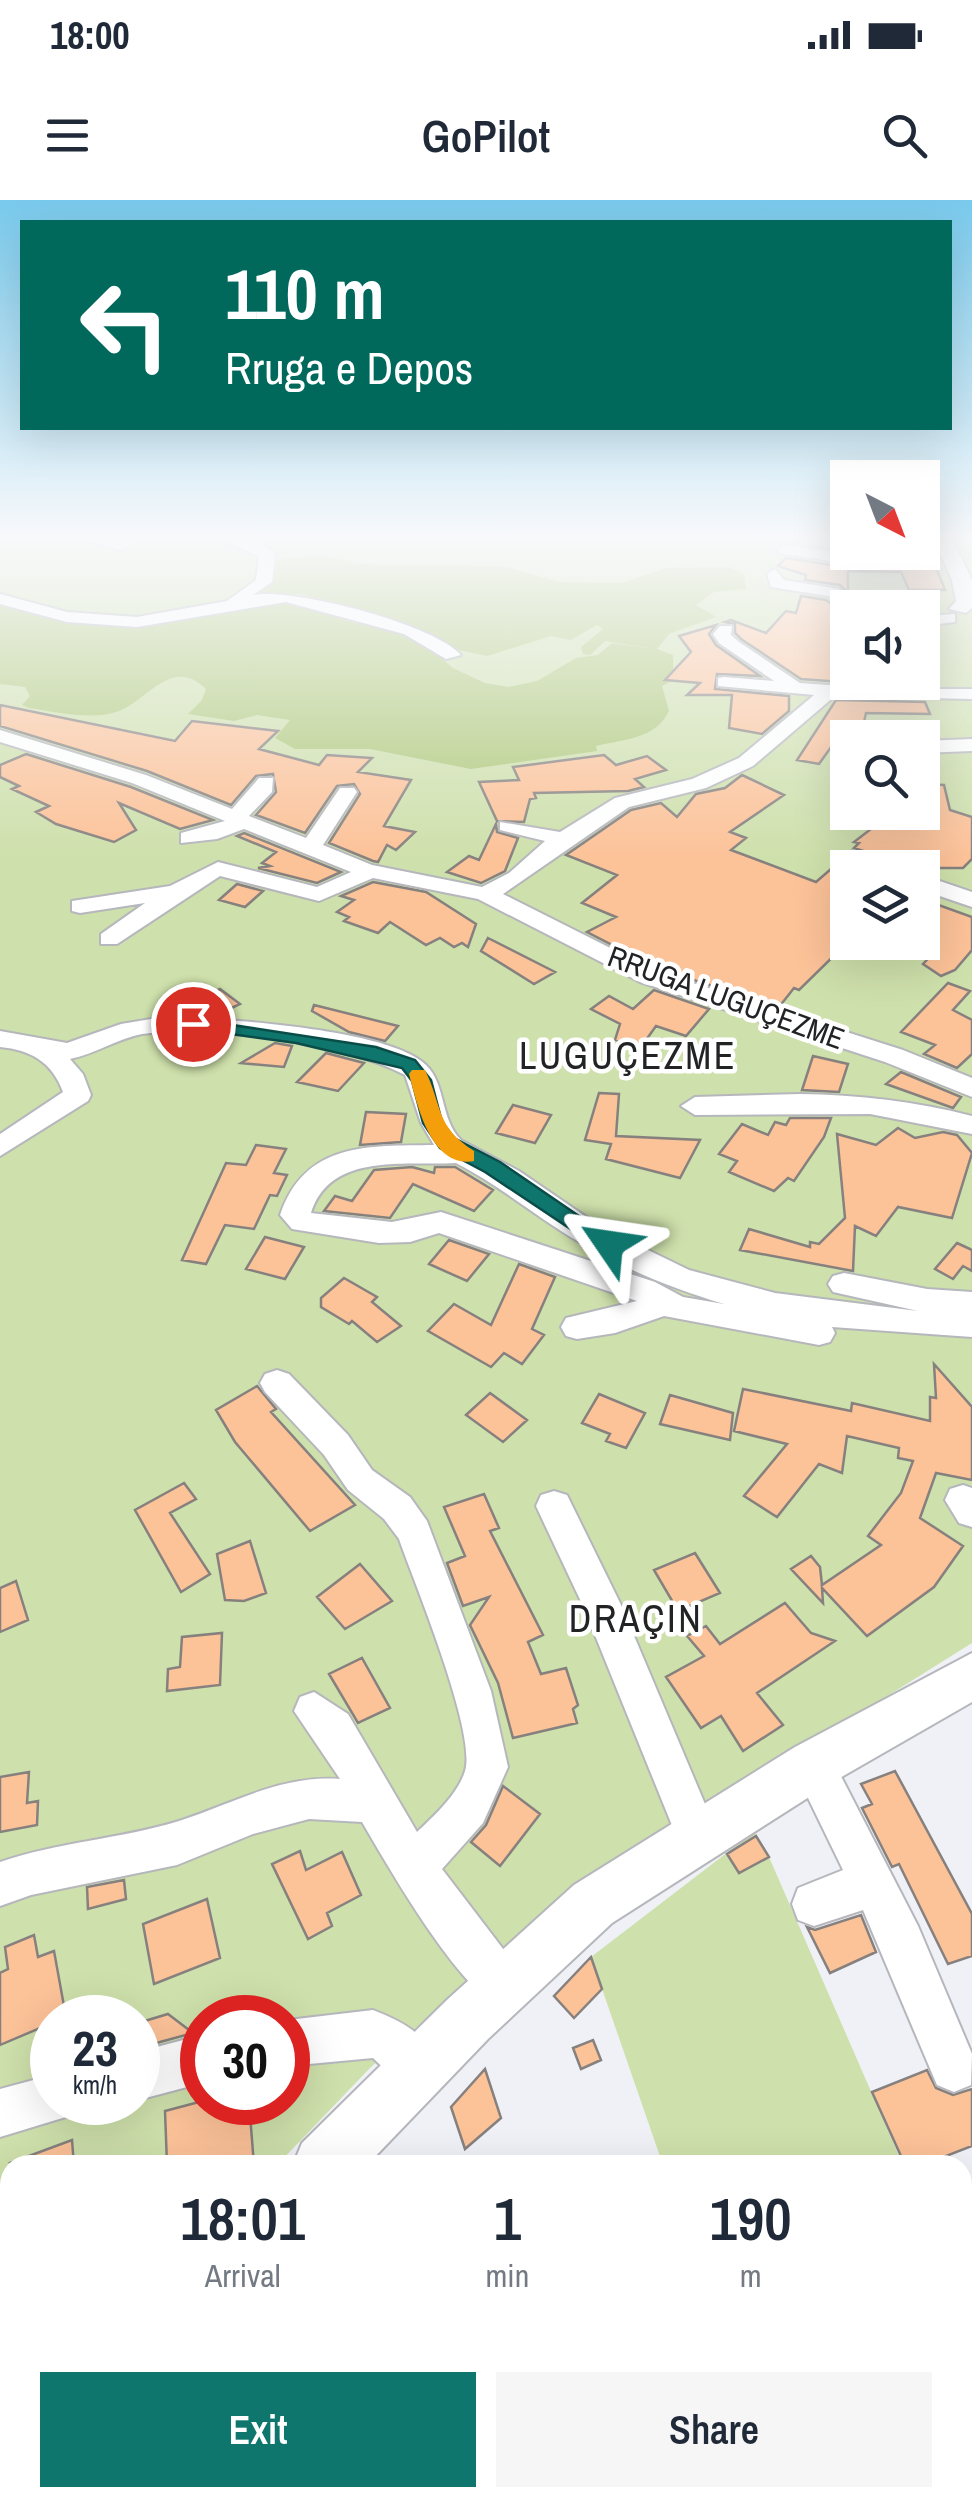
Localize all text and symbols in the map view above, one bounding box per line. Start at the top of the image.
text: 18:00 [50,10,130,61]
text: GoPilot [422,105,550,166]
icon: menu [40,108,95,163]
icon: search [877,108,932,163]
text: 110 m [225,247,385,341]
icon: left [60,260,190,390]
text: Rruga e Depos [225,337,473,398]
north arrow [830,460,940,570]
map controls [830,460,940,960]
button: sound [830,590,940,700]
button: search [830,720,940,830]
button: layers [830,850,940,960]
street label: RRUGA LUGUÇEZME [602,938,850,1058]
pin [151,982,236,1067]
icon: arrive [166,997,221,1052]
district label: LUGUÇEZME [519,1033,737,1079]
position arrow [557,1192,661,1296]
district label: DRAÇIN [569,1593,703,1644]
speed limit sign: 30 [180,1995,310,2125]
text: 23 [72,2014,118,2082]
text: km/h [73,2068,117,2102]
text: 18:01 [180,2178,305,2259]
text: 1 [494,2178,521,2259]
text: 190 [710,2178,792,2259]
text: Arrival [205,2254,281,2297]
text: min [486,2254,529,2297]
text: m [740,2254,762,2297]
button: Exit [40,2372,476,2487]
button: Share [496,2372,932,2487]

